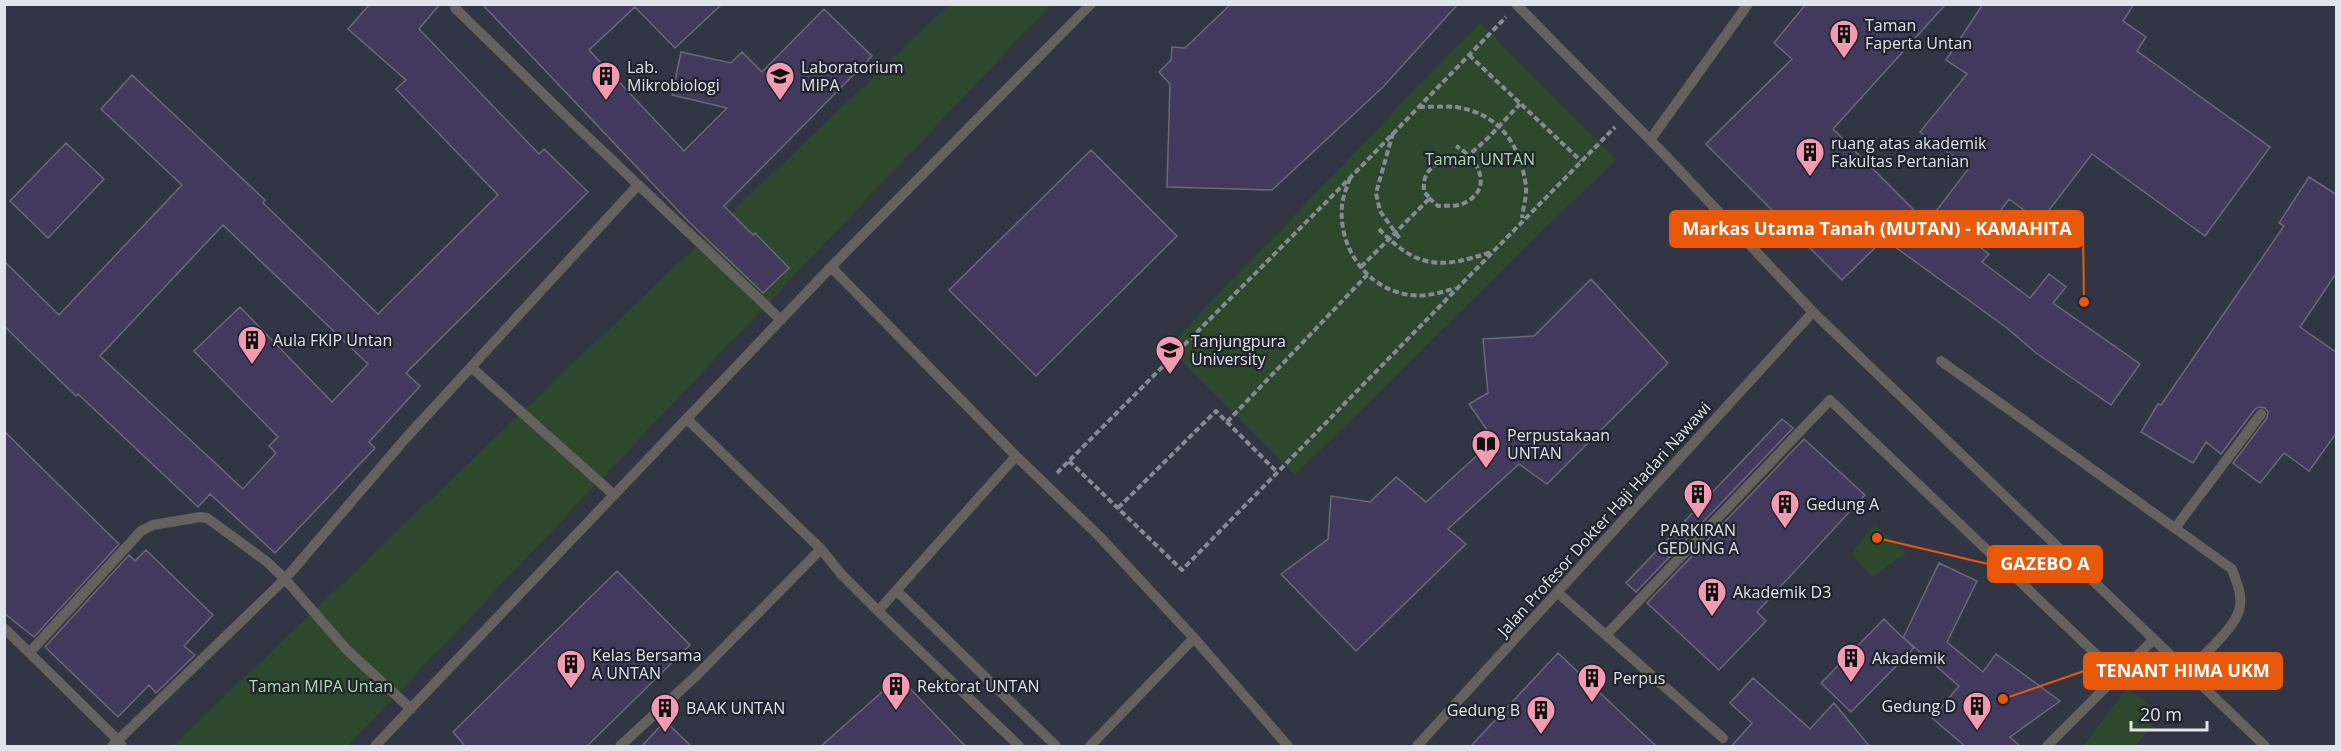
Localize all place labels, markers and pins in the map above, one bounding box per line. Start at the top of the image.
place label: Taman Faperta Untan [1865,14,1972,54]
building icon: Taman Faperta Untan [1828,18,1860,60]
place label: Lab. Mikrobiologi [627,56,720,96]
place label: Laboratorium MIPA [801,56,904,96]
building icon: Lab. Mikrobiologi [590,60,622,102]
school or university icon: Laboratorium MIPA [764,60,796,102]
place label: ruang atas akademik Fakultas Pertanian [1831,132,1987,172]
building icon: ruang atas akademik Fakultas Pertanian [1794,136,1826,178]
callout: Markas Utama Tanah (MUTAN) - KAMAHITA [1670,211,2083,247]
building icon: Aula FKIP Untan [236,324,268,366]
place label: Aula FKIP Untan [273,329,392,351]
place label: Tanjungpura University [1191,330,1286,370]
school or university icon: Tanjungpura University [1154,334,1186,376]
place label: Perpustakaan UNTAN [1507,424,1610,464]
library icon: Perpustakaan UNTAN [1470,428,1502,470]
building icon: PARKIRAN GEDUNG A [1682,478,1714,520]
building icon: Gedung A [1769,488,1801,530]
place label: Gedung A [1806,493,1880,515]
place label: PARKIRAN GEDUNG A [1657,519,1740,559]
callout: GAZEBO A [1988,546,2102,582]
building icon: Akademik D3 [1696,576,1728,618]
place label: Akademik D3 [1733,581,1831,603]
building icon: Akademik [1835,642,1867,684]
place label: Kelas Bersama A UNTAN [592,644,702,684]
place label: Akademik [1872,647,1946,669]
building icon: Kelas Bersama A UNTAN [555,648,587,690]
callout: TENANT HIMA UKM [2084,653,2282,689]
building icon: Perpus [1576,662,1608,704]
place label: Perpus [1613,667,1665,689]
building icon: Rektorat UNTAN [880,670,912,712]
place label: Rektorat UNTAN [917,675,1040,697]
building icon: Gedung D [1961,690,1993,732]
building icon: BAAK UNTAN [649,692,681,734]
building icon: Gedung B [1525,694,1557,736]
place label: Gedung D [1882,695,1956,717]
place label: BAAK UNTAN [686,697,785,719]
place label: Gedung B [1447,699,1520,721]

